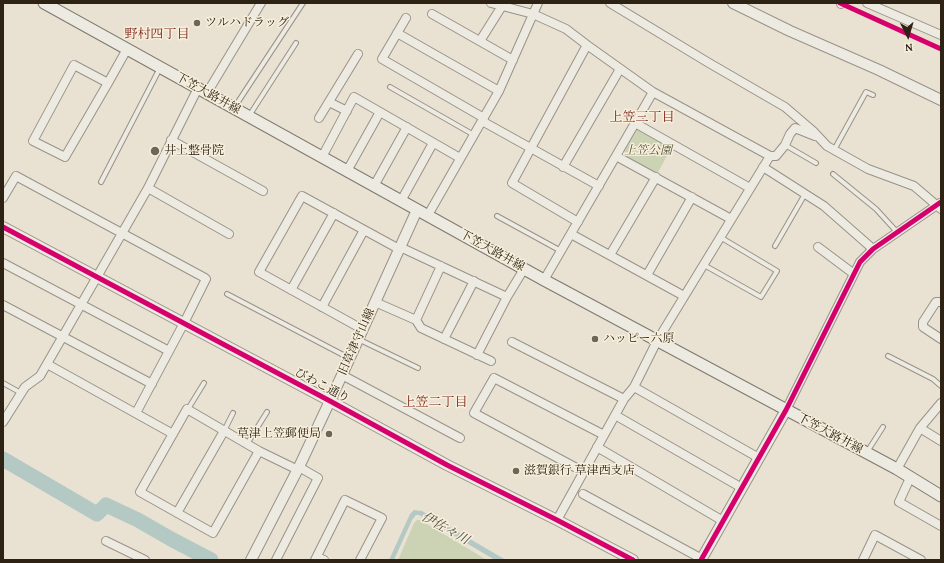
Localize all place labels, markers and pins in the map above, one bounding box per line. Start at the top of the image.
place label: ツルハドラッグ [205,16,289,30]
marker: ツルハドラッグ [192,18,202,28]
place label: 井上整骨院 [164,144,224,158]
marker: 井上整骨院 [149,145,161,157]
place label: ハッピー六原 [603,332,675,346]
marker: ハッピー六原 [590,334,600,344]
place label: 草津上笠郵便局 [237,427,321,441]
marker: 草津上笠郵便局 [324,429,334,439]
place label: 滋賀銀行 草津西支店 [524,464,635,478]
marker: 滋賀銀行 草津西支店 [511,466,521,476]

